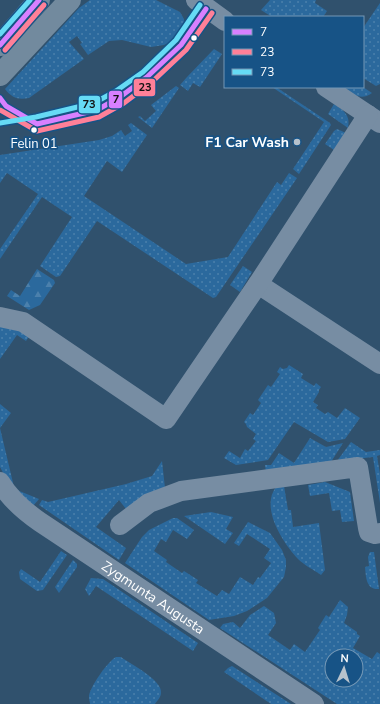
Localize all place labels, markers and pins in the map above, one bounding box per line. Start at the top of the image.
unlabelled marker [189,33,199,43]
marker: Felin 01 [29,125,39,135]
place label: F1 Car Wash [205,133,289,152]
place label: Felin 01 [11,135,57,153]
marker: F1 Car Wash [292,137,302,147]

